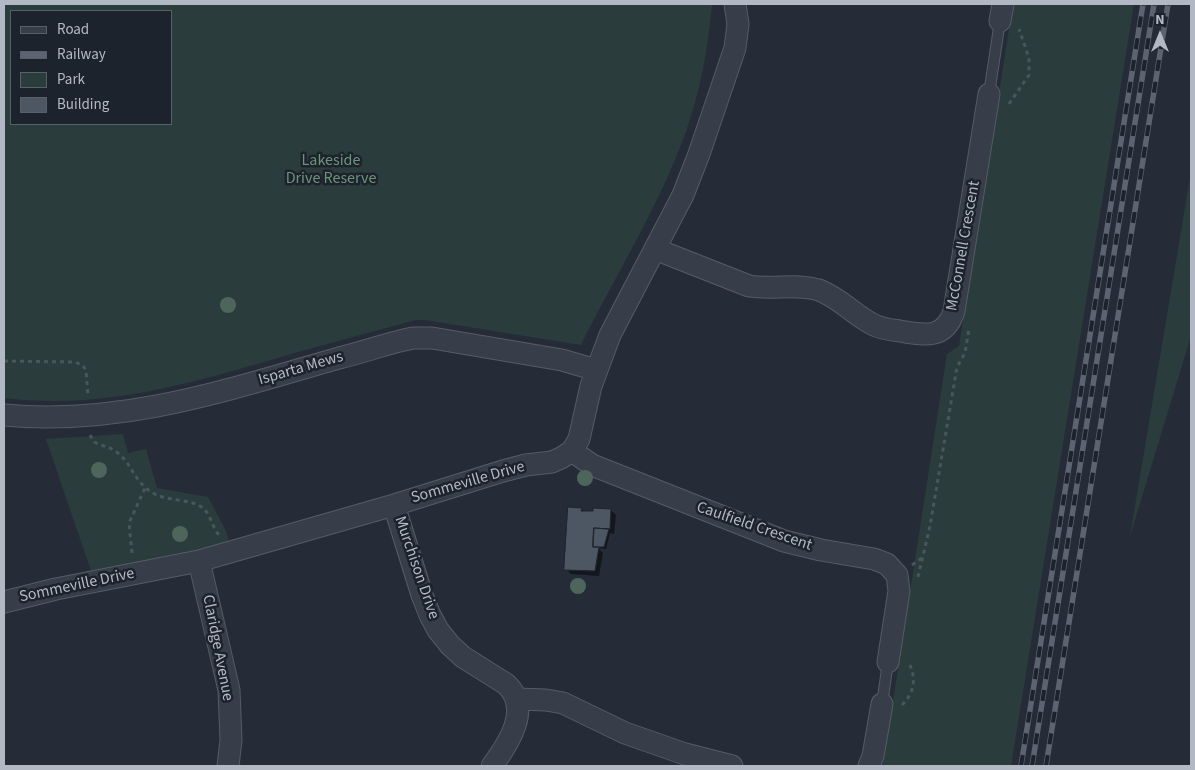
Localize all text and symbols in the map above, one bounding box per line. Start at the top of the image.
legend [10,10,172,125]
north arrow [1135,10,1185,60]
text: N [1155,10,1165,30]
text: Road [57,19,89,40]
text: Railway [57,44,106,65]
text: Park [57,69,85,90]
text: Building [57,94,109,115]
park label: Lakeside Drive Reserve [286,151,376,189]
street label: McConnell Crescent [943,179,985,313]
street label: Isparta Mews [256,348,346,390]
street label: Sommeville Drive [409,458,527,508]
street label: Caulfield Crescent [694,498,814,556]
street label: Murchison Drive [389,514,443,622]
street label: Sommeville Drive [18,564,136,608]
street label: Claridge Avenue [197,593,237,703]

